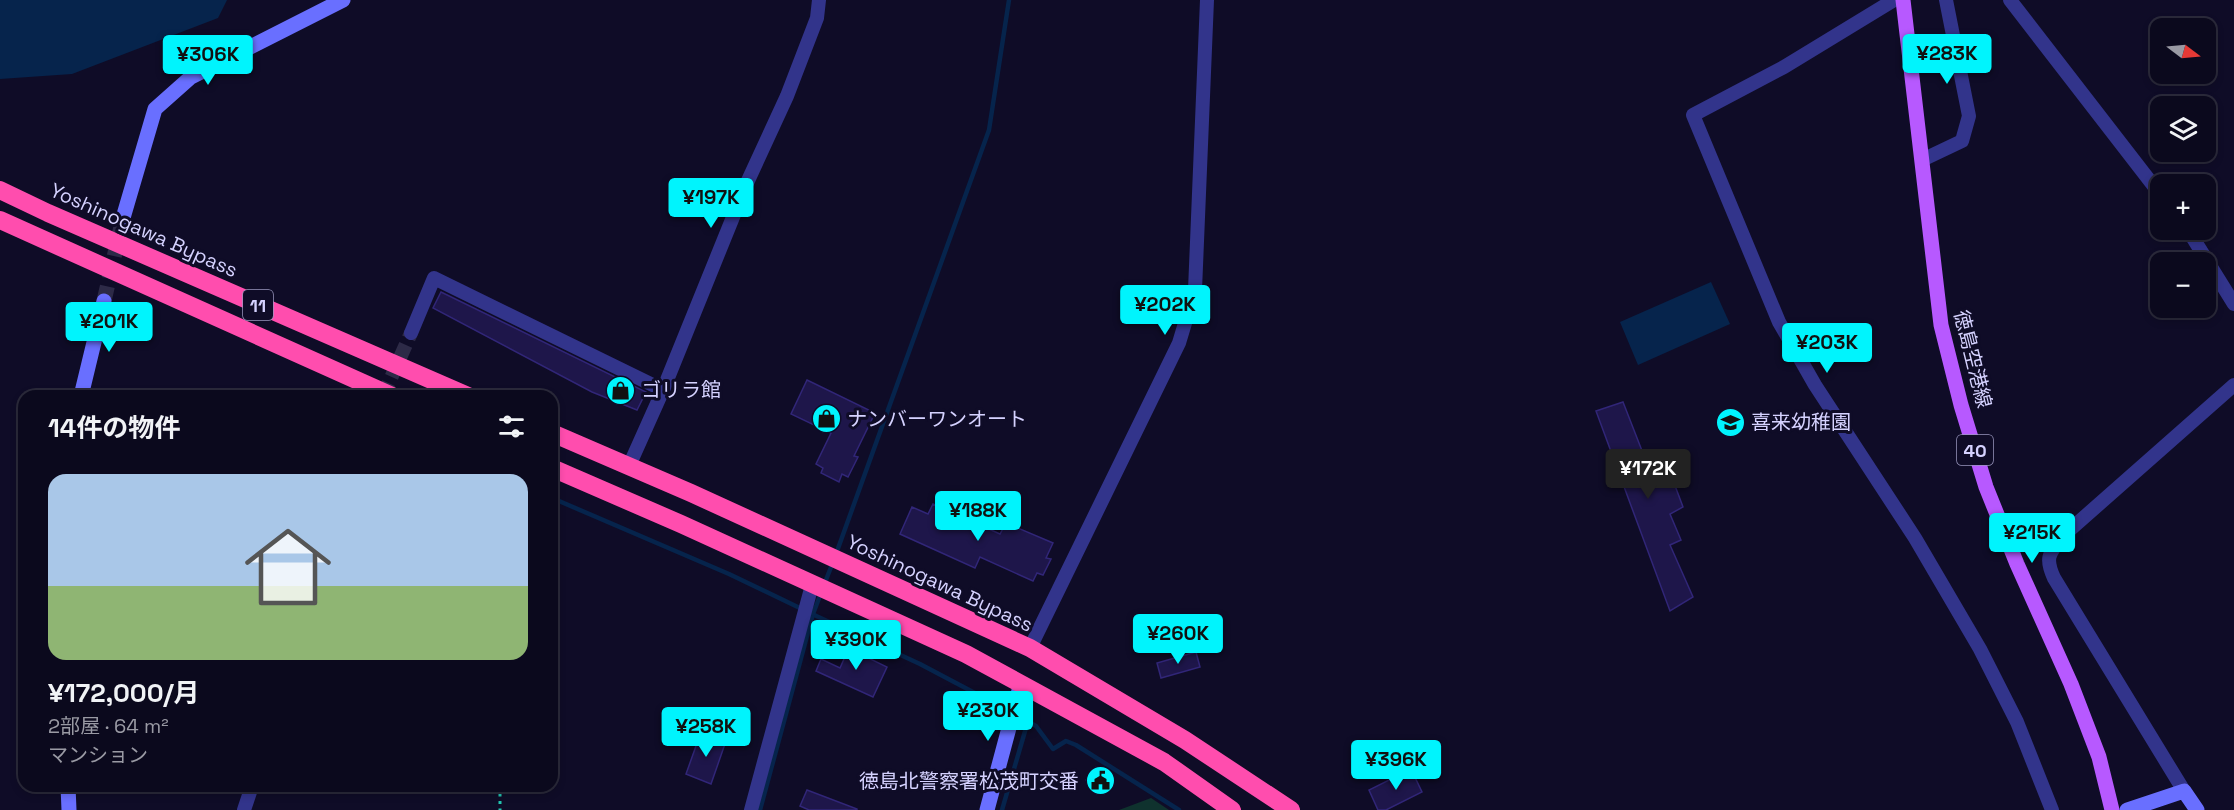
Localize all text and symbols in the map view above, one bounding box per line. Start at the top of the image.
north arrow [2150,18,2216,84]
map controls [2150,18,2216,318]
pin: ¥283K [1905,34,1989,85]
pin: ¥306K [166,35,250,86]
text: ¥283K [1917,40,1977,66]
text: ¥306K [177,41,239,67]
button: layers [2150,96,2216,162]
button: + [2150,174,2216,240]
street label: Yoshinogawa Bypass [46,177,242,283]
pin: ¥197K [669,178,753,229]
text: ¥197K [683,184,740,210]
button: − [2150,252,2216,318]
pin: ¥202K [1123,285,1207,336]
road number: 11 [243,290,273,320]
text: ¥202K [1134,291,1196,317]
pin: ¥201K [67,302,151,353]
street label: 徳島空港線 [1948,307,1998,411]
text: ¥201K [80,308,138,334]
pin: ¥203K [1785,323,1869,374]
text: ¥203K [1796,329,1858,355]
shop icon: ゴリラ館 [604,374,636,406]
place label: ゴリラ館 [641,377,721,403]
shop icon: ナンバーワンオート [810,403,842,435]
place label: ナンバーワンオート [847,406,1027,432]
school or university icon: 喜来幼稚園 [1714,406,1746,438]
place label: 喜来幼稚園 [1751,409,1851,435]
icon: filters [495,410,528,443]
text: 14件の物件 [48,411,180,445]
road number: 40 [1957,435,1993,465]
pin: ¥172K [1606,449,1690,500]
text: ¥172K [1620,455,1676,481]
pin: ¥188K [936,491,1020,542]
text: ¥188K [949,497,1007,523]
icon: home [234,513,342,621]
pin: ¥215K [1990,513,2074,564]
text: ¥215K [2003,519,2061,545]
street label: Yoshinogawa Bypass [843,528,1037,638]
pin: ¥260K [1136,614,1220,665]
pin: ¥390K [814,620,898,671]
text: ¥260K [1147,620,1209,646]
text: ¥390K [825,626,887,652]
text: ¥172,000/月 [48,676,200,710]
pin: ¥230K [946,691,1030,742]
text: ¥230K [957,697,1019,723]
pin: ¥258K [664,707,748,758]
text: 2部屋 · 64 m² [48,713,168,739]
text: ¥258K [676,713,736,739]
pin: ¥396K [1354,740,1438,791]
text: マンション [48,742,148,768]
text: ¥396K [1365,746,1427,772]
public building icon: 徳島北警察署松茂町交番 [1084,765,1116,797]
place label: 徳島北警察署松茂町交番 [859,768,1079,794]

